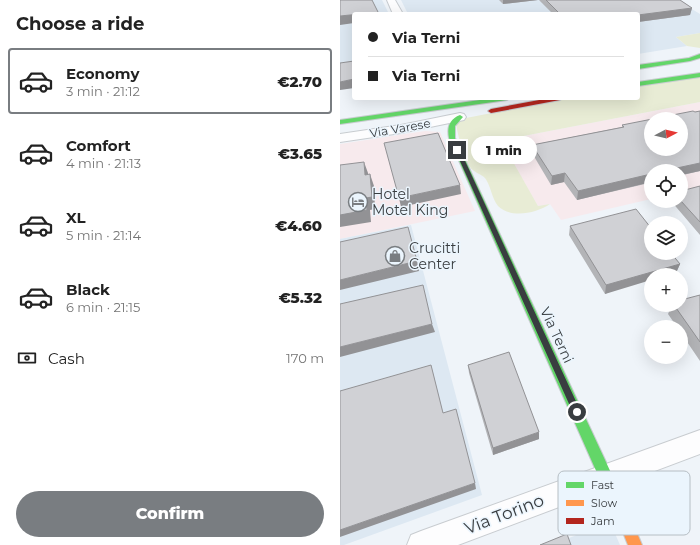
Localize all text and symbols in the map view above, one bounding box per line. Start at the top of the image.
text: Choose a ride [16,13,144,35]
text: Via Terni [392,28,460,47]
icon: car [18,63,54,99]
text: Economy [66,64,139,83]
text: Via Terni [392,66,460,85]
text: €2.70 [277,72,322,91]
text: 3 min · 21:12 [66,83,140,99]
north arrow [644,112,688,156]
map controls [644,112,688,364]
street label: Via Varese [368,115,432,141]
icon: car [18,135,54,171]
text: Comfort [66,136,131,155]
callout: 1 min [471,136,537,164]
route end [448,141,466,159]
text: 1 min [486,142,522,158]
text: €3.65 [278,144,322,163]
text: 4 min · 21:13 [66,155,141,171]
button: locate [644,164,688,208]
place label: Hotel Motel King [372,185,448,219]
hotel icon: Hotel Motel King [347,191,369,213]
icon: car [18,207,54,243]
text: XL [66,208,85,227]
text: €4.60 [275,216,322,235]
button: layers [644,216,688,260]
text: 5 min · 21:14 [66,227,141,243]
place label: Crucitti Center [409,239,460,273]
shop icon: Crucitti Center [384,245,406,267]
button: + [644,268,688,312]
icon: car [18,279,54,315]
text: Black [66,280,110,299]
text: €5.32 [278,288,322,307]
text: 6 min · 21:15 [66,299,140,315]
street label: Via Terni [536,304,578,366]
button: − [644,320,688,364]
icon: cash [16,347,38,369]
text: Cash [48,349,85,368]
text: 170 m [286,350,324,366]
route start [568,403,586,421]
legend [558,471,690,535]
text: Fast [591,478,615,492]
street label: Via Torino [461,490,547,538]
button: Confirm [16,491,324,537]
text: Slow [591,496,617,510]
text: Jam [590,514,615,528]

